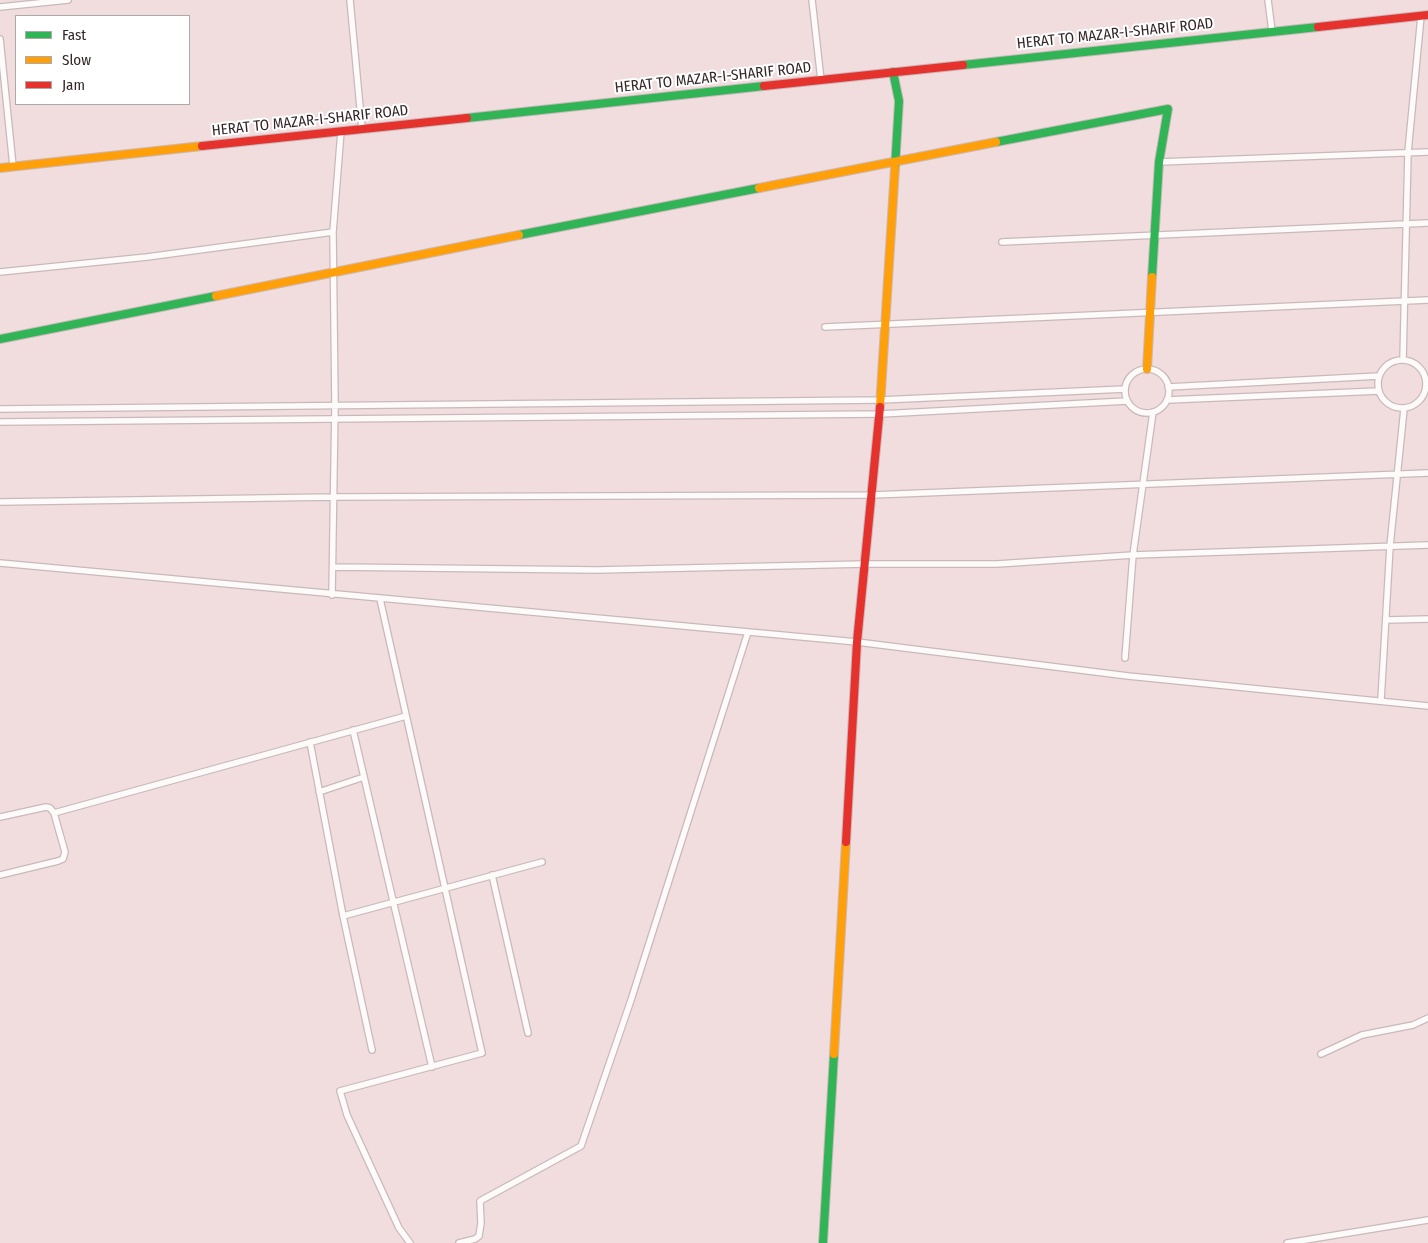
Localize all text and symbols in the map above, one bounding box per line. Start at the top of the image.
legend [15,15,190,105]
street label: HERAT TO MAZAR-I-SHARIF ROAD [1016,15,1214,53]
text: Fast [62,26,86,44]
text: Slow [62,51,91,69]
street label: HERAT TO MAZAR-I-SHARIF ROAD [614,59,812,97]
text: Jam [62,76,85,94]
street label: HERAT TO MAZAR-I-SHARIF ROAD [211,102,409,140]

